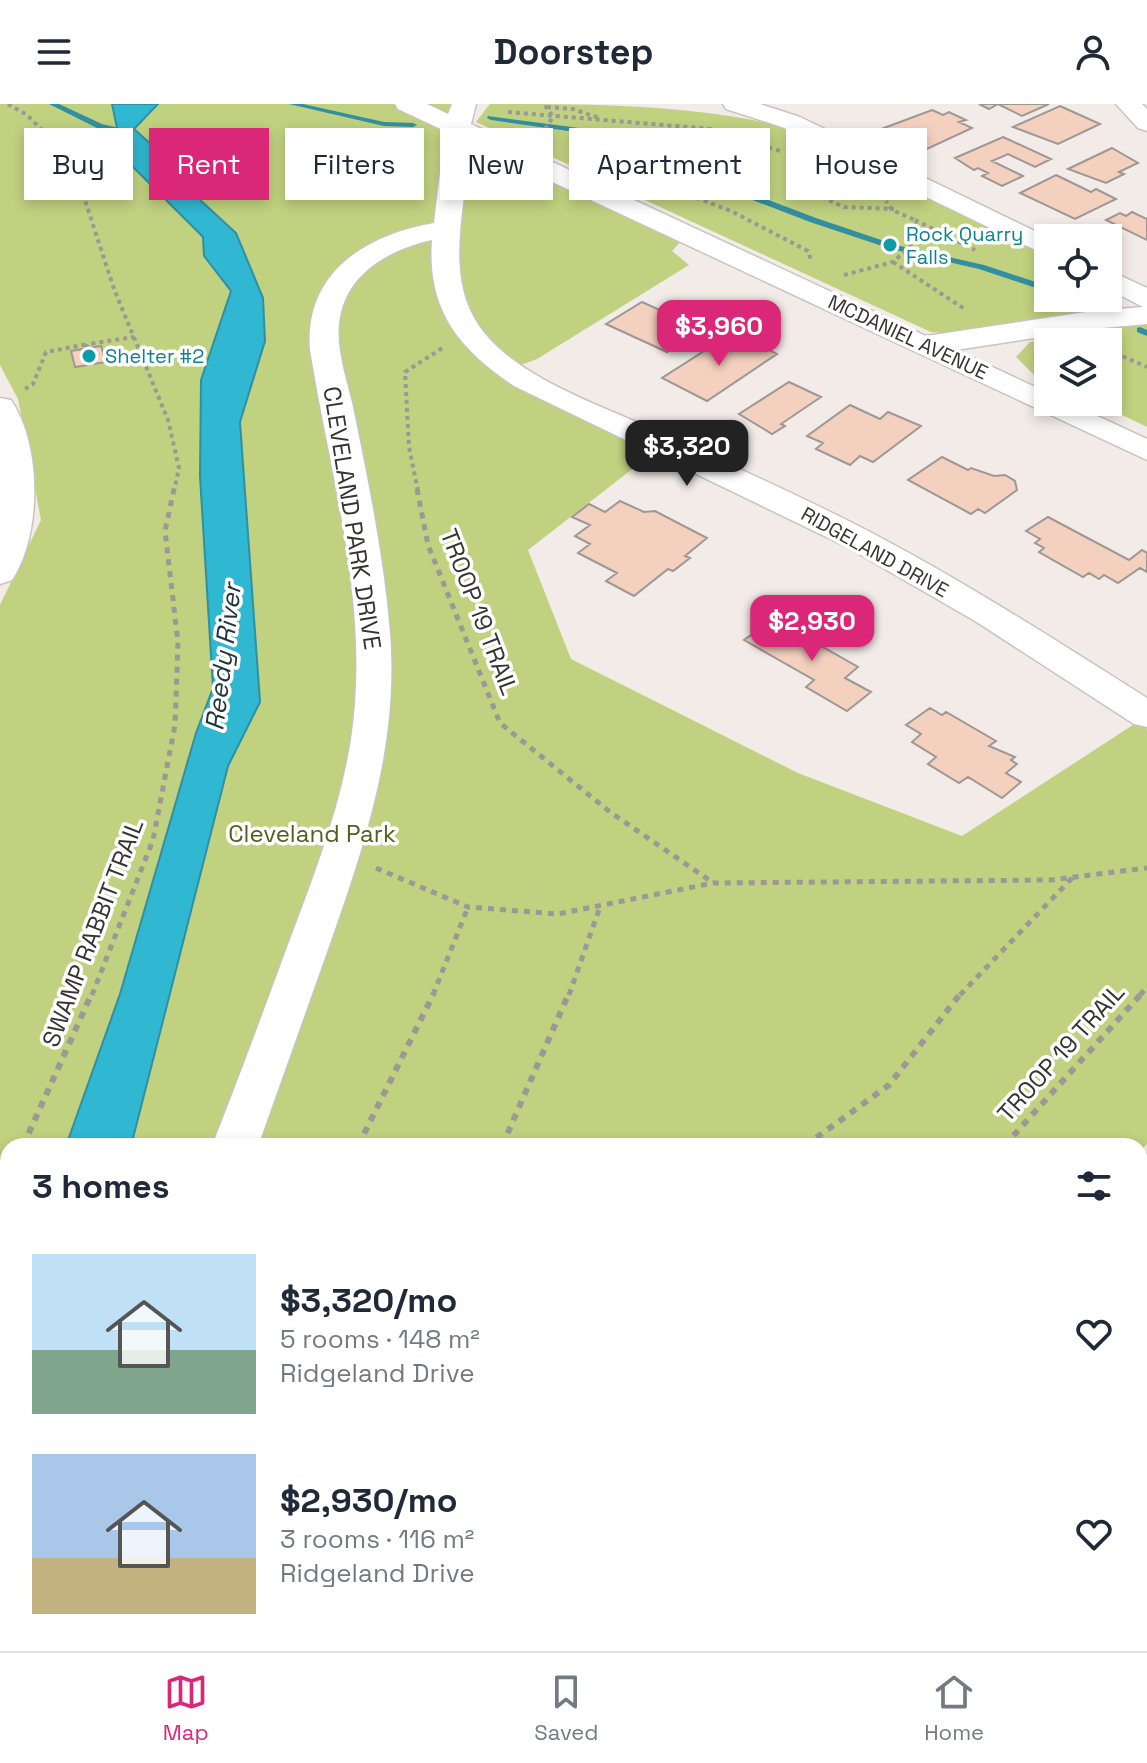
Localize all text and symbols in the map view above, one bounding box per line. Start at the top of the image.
text: Doorstep [494,29,653,75]
icon: menu [32,30,76,74]
icon: person [1071,30,1115,74]
chip: Buy [24,128,133,200]
chip: Rent [149,128,269,200]
chip: Filters [285,128,424,200]
chip: New [440,128,553,200]
chip: Apartment [569,128,770,200]
chip: House [786,128,927,200]
place label: Rock Quarry Falls [906,221,1023,270]
map controls [1034,224,1122,416]
button: locate [1034,224,1122,312]
marker: Rock Quarry Falls [881,236,899,254]
street label: MCDANIEL AVENUE [824,289,992,385]
pin: $3,960 [654,300,784,368]
text: $3,960 [675,309,763,343]
button: layers [1034,328,1122,416]
place label: Shelter #2 [105,343,204,369]
marker: Shelter #2 [80,347,98,365]
street label: CLEVELAND PARK DRIVE [316,384,389,652]
pin: $3,320 [622,420,752,488]
text: $3,320 [643,429,731,463]
street label: RIDGELAND DRIVE [797,501,953,603]
street label: TROOP 19 TRAIL [434,524,525,699]
water label: Reedy River [197,578,249,733]
pin: $2,930 [747,595,877,663]
text: $2,930 [768,604,856,638]
street label: SWAMP RABBIT TRAIL [35,814,150,1051]
park label: Cleveland Park [228,818,396,849]
street label: TROOP 19 TRAIL [990,977,1131,1128]
icon: filters [1072,1164,1116,1208]
text: 3 homes [32,1165,170,1208]
text: $3,320/mo [280,1279,457,1322]
icon: home [96,1286,192,1382]
icon: heart [1072,1312,1116,1356]
text: 5 rooms · 148 m² [280,1322,480,1356]
text: Ridgeland Drive [280,1356,475,1390]
text: $2,930/mo [280,1479,457,1522]
icon: home [96,1486,192,1582]
icon: heart [1072,1512,1116,1556]
text: 3 rooms · 116 m² [280,1522,474,1556]
text: Ridgeland Drive [280,1556,475,1590]
tab: Map [163,1670,209,1746]
tab: Saved [534,1670,599,1746]
tab: Home [924,1670,984,1746]

